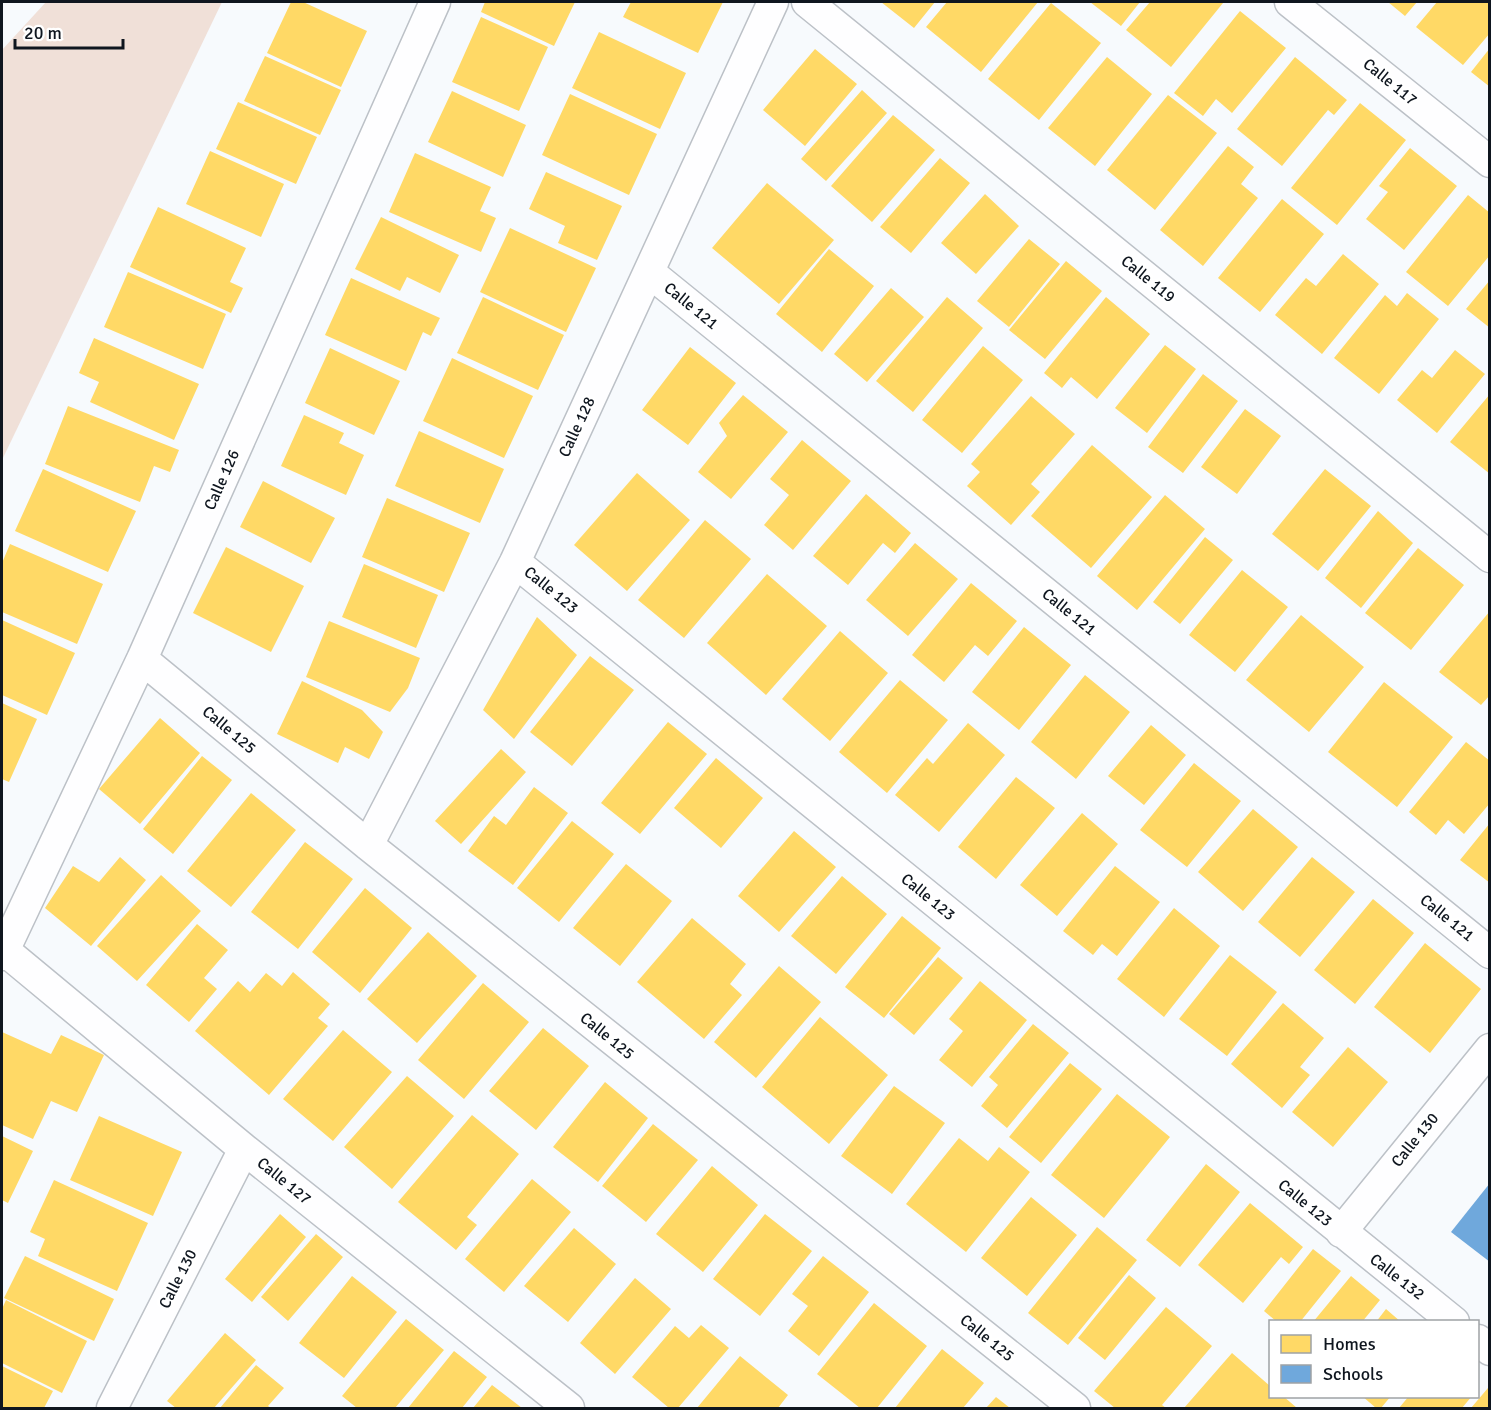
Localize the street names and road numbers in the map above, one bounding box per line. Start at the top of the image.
street label: Calle 117 [1359,54,1421,110]
street label: Calle 119 [1117,251,1179,307]
street label: Calle 121 [660,278,722,334]
street label: Calle 128 [554,394,600,460]
street label: Calle 126 [200,447,244,513]
street label: Calle 123 [520,562,582,618]
street label: Calle 121 [1038,584,1100,640]
street label: Calle 125 [198,702,260,758]
street label: Calle 123 [897,869,959,925]
street label: Calle 121 [1416,890,1478,946]
street label: Calle 125 [576,1008,638,1064]
street label: Calle 130 [1387,1109,1443,1171]
street label: Calle 127 [253,1153,315,1209]
street label: Calle 123 [1274,1175,1336,1231]
street label: Calle 130 [155,1246,201,1312]
street label: Calle 132 [1366,1249,1428,1305]
street label: Calle 125 [956,1310,1018,1366]

